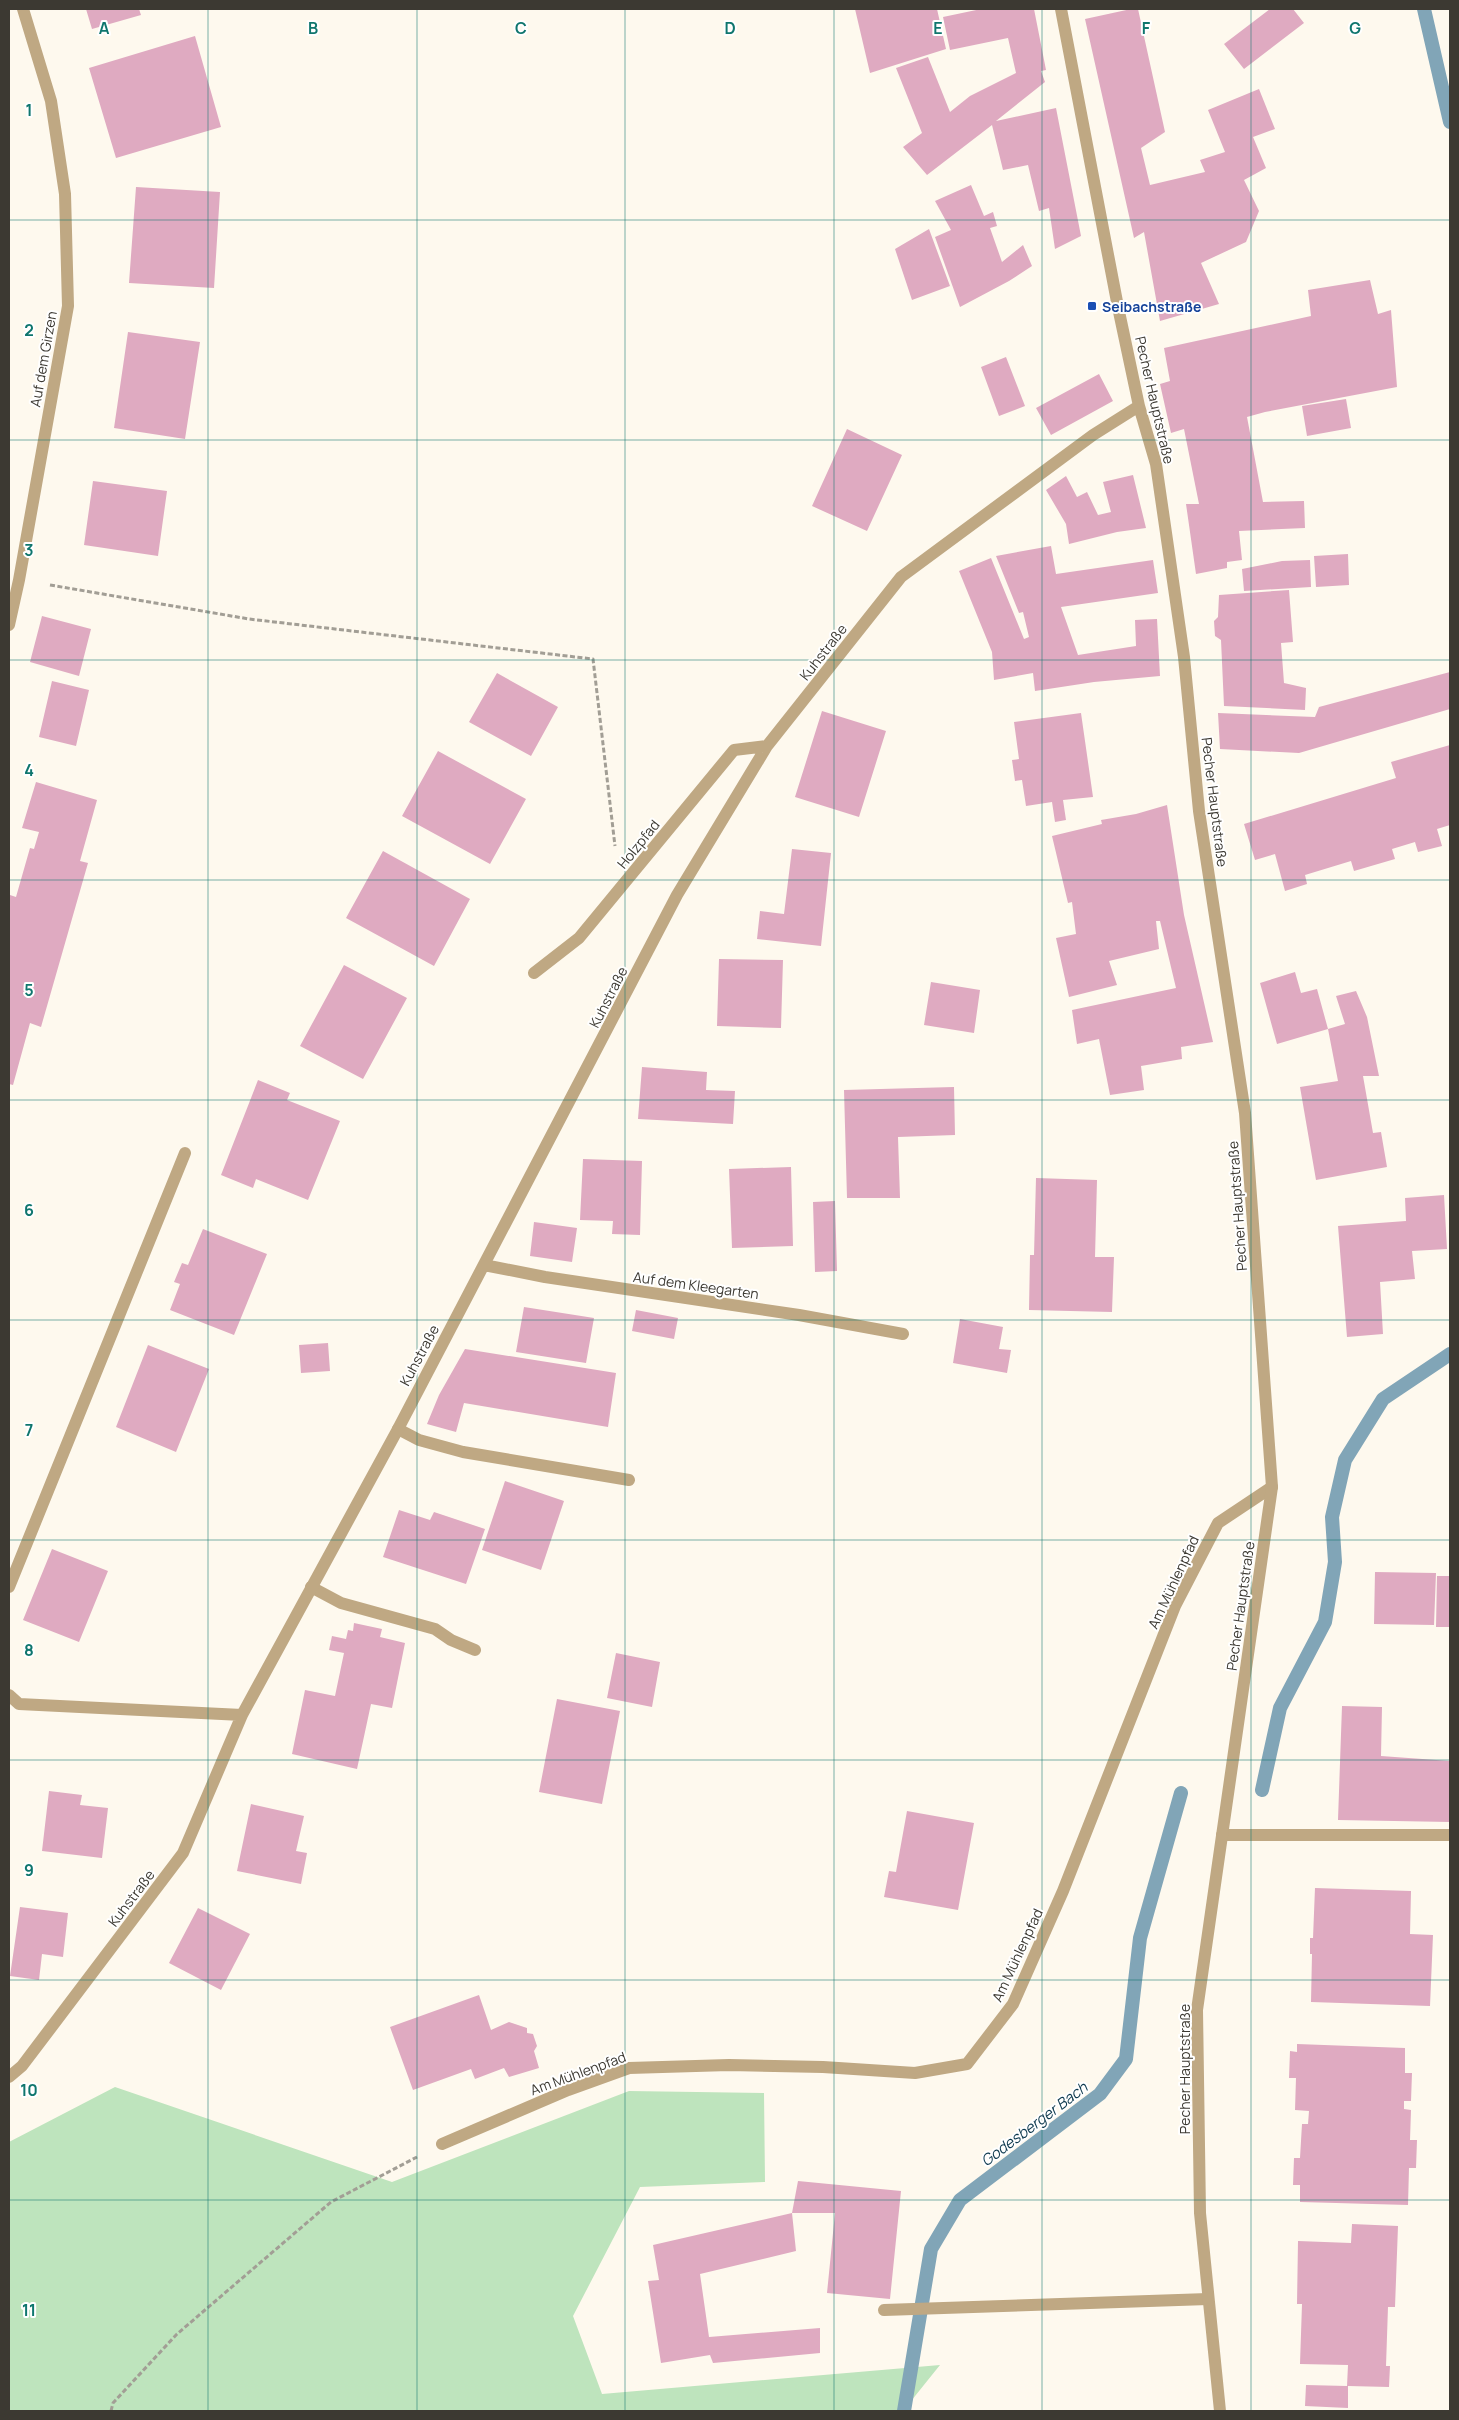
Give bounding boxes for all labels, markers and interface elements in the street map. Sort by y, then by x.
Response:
text: A [99,17,110,39]
text: B [308,17,318,39]
text: C [515,17,527,39]
text: D [724,17,736,39]
text: E [933,17,943,39]
text: F [1142,17,1151,39]
text: G [1349,17,1361,39]
text: 1 [25,99,33,121]
place label: Seibachstraße [1102,297,1201,316]
marker: Seibachstraße [1086,300,1098,312]
street label: Auf dem Girzen [25,309,61,409]
text: 2 [24,319,34,341]
street label: Pecher Hauptstraße [1131,334,1179,466]
text: 3 [24,539,34,561]
street label: Kuhstraße [795,620,851,684]
street label: Pecher Hauptstraße [1198,736,1232,868]
text: 4 [24,759,34,781]
street label: Holzpfad [612,816,664,872]
street label: Kuhstraße [584,963,632,1031]
text: 5 [24,979,34,1001]
street label: Pecher Hauptstraße [1223,1140,1251,1272]
text: 6 [24,1199,34,1221]
street label: Auf dem Kleegarten [632,1267,760,1303]
street label: Kuhstraße [395,1321,443,1389]
text: 7 [25,1419,33,1441]
street label: Am Mühlenpfad [1143,1532,1203,1632]
street label: Pecher Hauptstraße [1222,1540,1258,1672]
text: 8 [24,1639,34,1661]
text: 9 [24,1859,34,1881]
street label: Kuhstraße [103,1866,159,1930]
street label: Am Mühlenpfad [987,1905,1047,2005]
street label: Pecher Hauptstraße [1175,2004,1194,2134]
street label: Am Mühlenpfad [527,2047,629,2099]
water label: Godesberger Bach [976,2076,1093,2171]
text: 10 [20,2079,38,2101]
text: 11 [22,2299,36,2321]

